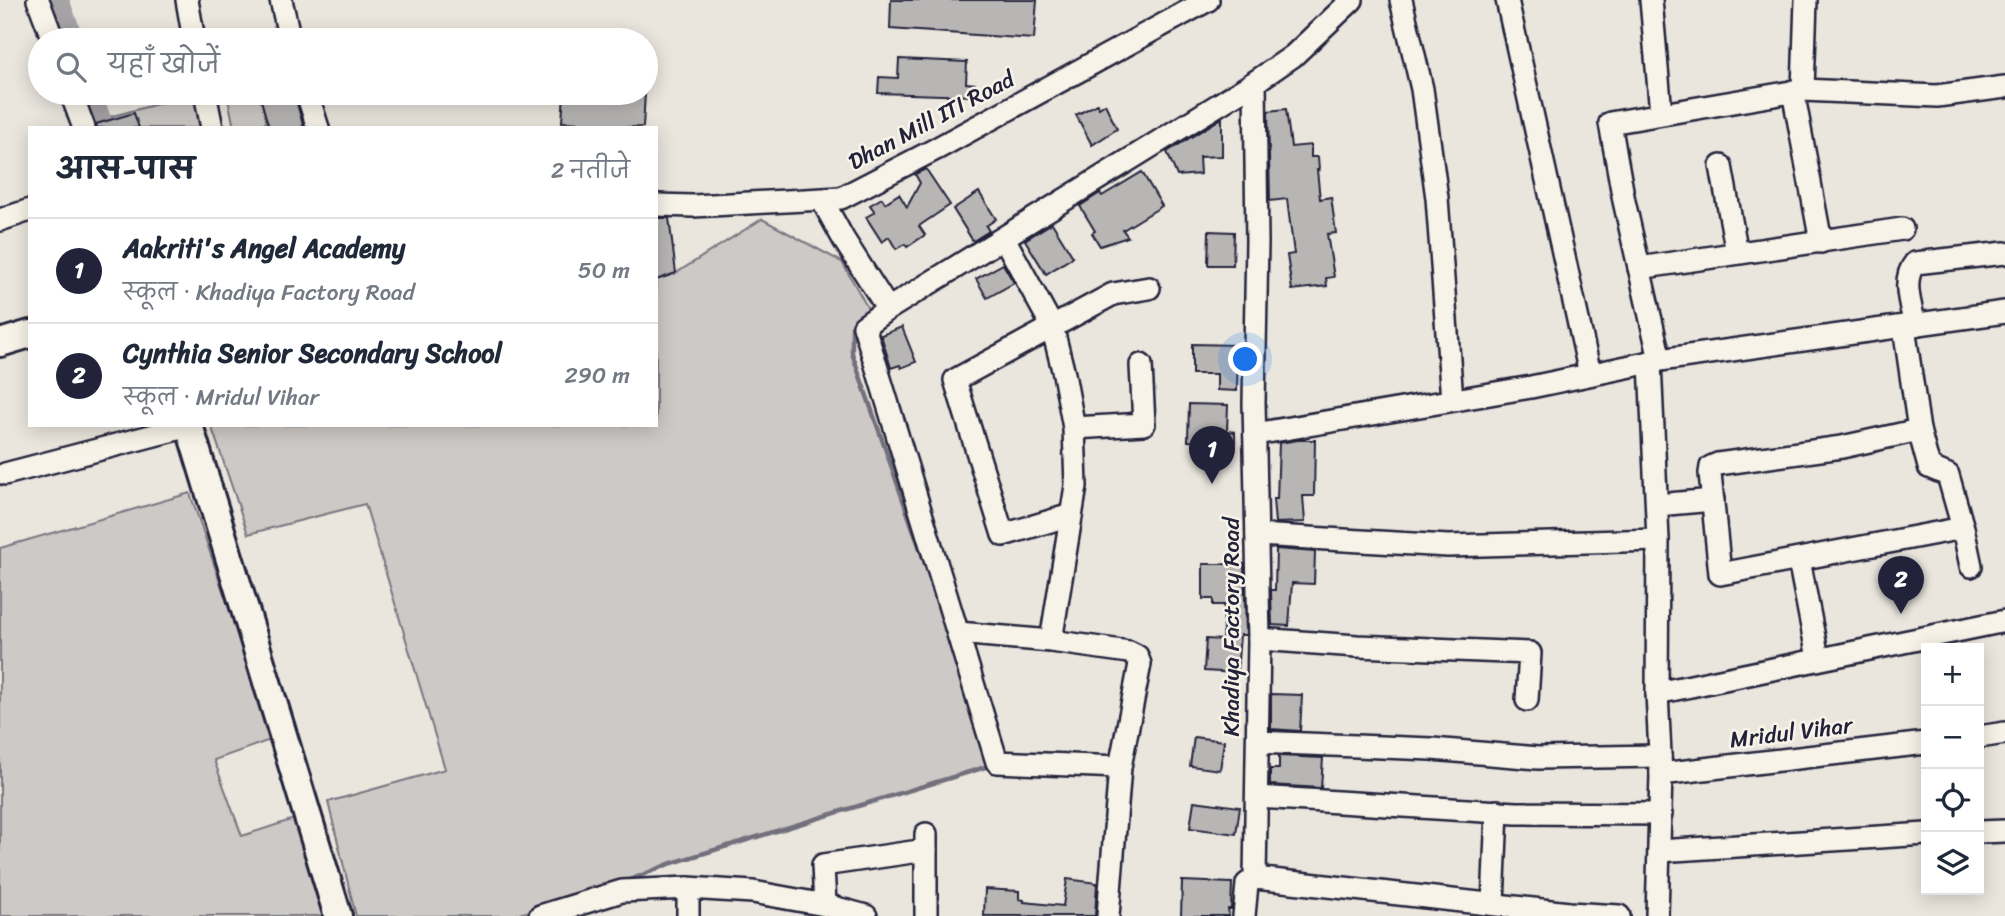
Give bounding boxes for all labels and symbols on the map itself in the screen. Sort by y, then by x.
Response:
street label: Dhan Mill ITI Road [840,58,1024,182]
your location [1228,342,1262,376]
pin: 1 [1189,426,1235,484]
street label: Khadiya Factory Road [1211,516,1252,737]
pin: 2 [1878,556,1924,614]
street label: Mridul Vihar [1727,704,1856,760]

